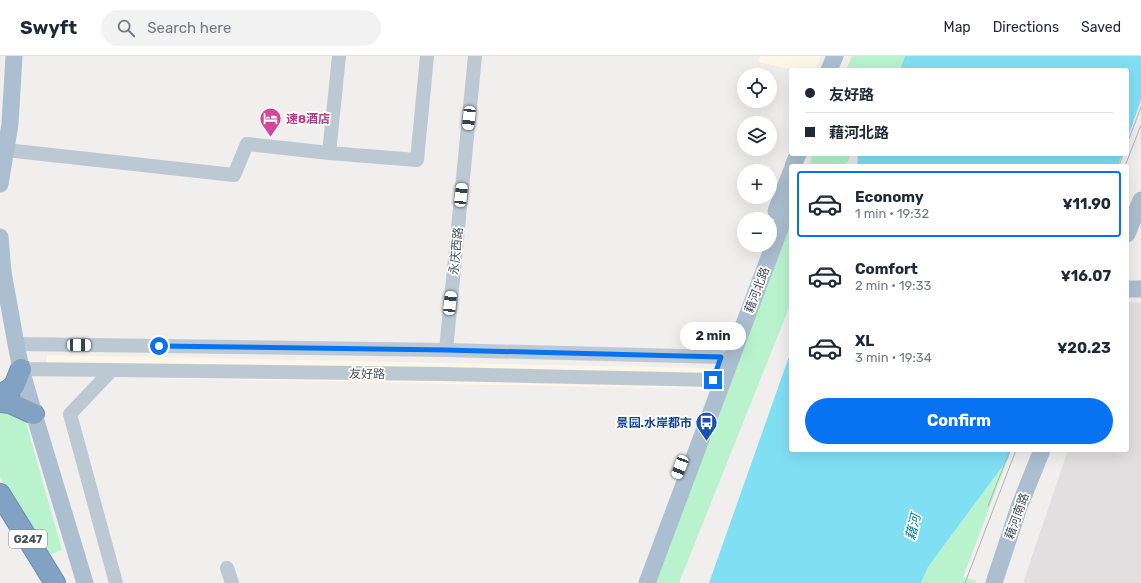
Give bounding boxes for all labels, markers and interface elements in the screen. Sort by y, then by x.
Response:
search box [101,10,381,46]
text: Swyft [20,16,77,39]
icon: search [115,17,137,39]
text: Search here [147,19,231,37]
text: Map [944,19,971,36]
text: Directions [993,19,1059,36]
text: Saved [1081,19,1121,36]
map controls [737,68,777,252]
button: locate [737,68,777,108]
text: 友好路 [829,86,874,104]
car [462,105,476,131]
hotel icon: 速8酒店 [258,106,284,139]
place label: 速8酒店 [286,112,330,126]
button: layers [737,116,777,156]
text: 藉河北路 [829,124,889,142]
button: + [737,164,777,204]
car [454,182,468,208]
icon: car [807,186,843,222]
text: Economy [855,188,924,206]
text: ¥11.90 [1062,195,1111,213]
text: 1 min · 19:32 [855,206,929,221]
button: − [737,212,777,252]
street label: 永庆西路 [447,226,465,276]
icon: car [807,258,843,294]
text: Comfort [855,260,918,278]
street label: 藉河北路 [742,265,772,315]
text: ¥16.07 [1060,267,1111,285]
text: 2 min · 19:33 [855,278,931,293]
car [443,290,457,316]
callout: 2 min [680,322,746,350]
text: 2 min [695,328,731,343]
icon: car [807,330,843,366]
text: XL [855,332,874,350]
route start [150,337,168,355]
car [67,339,91,351]
text: ¥20.23 [1057,339,1111,357]
text: 3 min · 19:34 [855,350,932,365]
street label: 友好路 [349,367,385,381]
route end [704,371,722,389]
button: Confirm [805,398,1113,444]
bus stop icon: 景园.水岸都市 [694,410,720,443]
place label: 景园.水岸都市 [617,416,692,430]
car [670,454,690,480]
street label: 藉河南路 [1002,491,1032,541]
water label: 藉河 [903,510,924,541]
road number: G247 [9,530,47,548]

